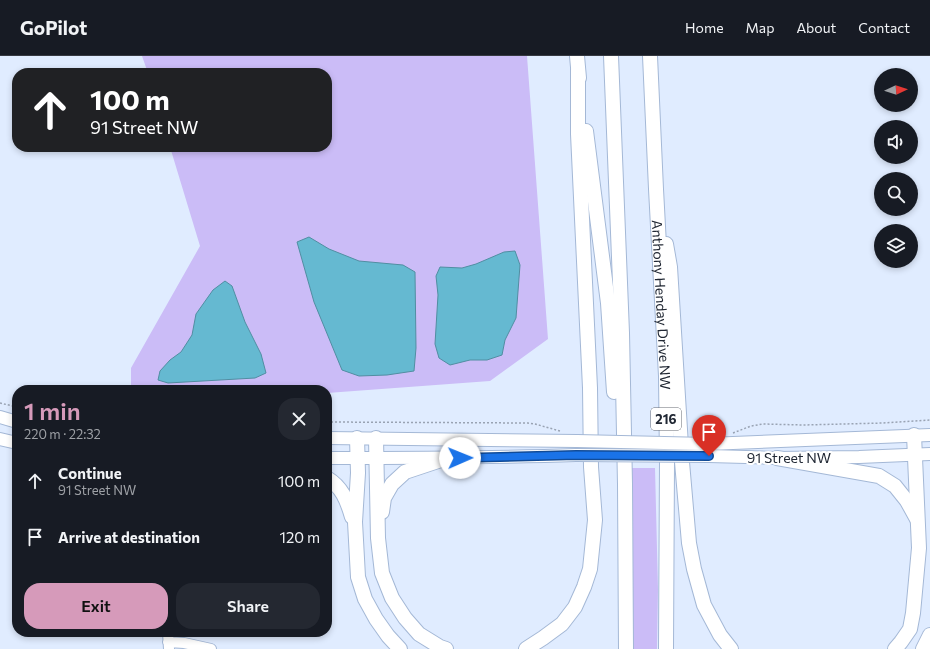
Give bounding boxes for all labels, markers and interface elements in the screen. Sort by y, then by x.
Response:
text: GoPilot [20,16,87,39]
text: Home [685,19,724,36]
text: Map [746,19,774,36]
text: About [796,19,836,36]
text: Contact [858,19,910,36]
north arrow [874,68,918,112]
map controls [874,68,918,268]
text: 100 m [90,82,170,116]
icon: ahead [24,84,76,136]
text: 91 Street NW [90,116,198,138]
button: sound [874,120,918,164]
button: search [874,172,918,216]
street label: Anthony Henday Drive NW [649,219,675,390]
button: layers [874,224,918,268]
text: 1 min [24,396,81,425]
button: close [278,398,320,440]
road number: 216 [651,408,681,430]
pin [692,415,726,456]
icon: arrive [698,421,720,443]
text: 220 m · 22:32 [24,426,101,442]
position arrow [439,437,481,479]
street label: 91 Street NW [747,449,831,466]
text: Continue [58,464,122,482]
icon: ahead [24,470,46,492]
text: 100 m [278,472,320,490]
text: 91 Street NW [58,482,136,498]
icon: arrive [24,526,46,548]
text: Arrive at destination [58,528,200,546]
text: 120 m [280,528,320,546]
button: Exit [24,583,168,629]
button: Share [176,583,320,629]

